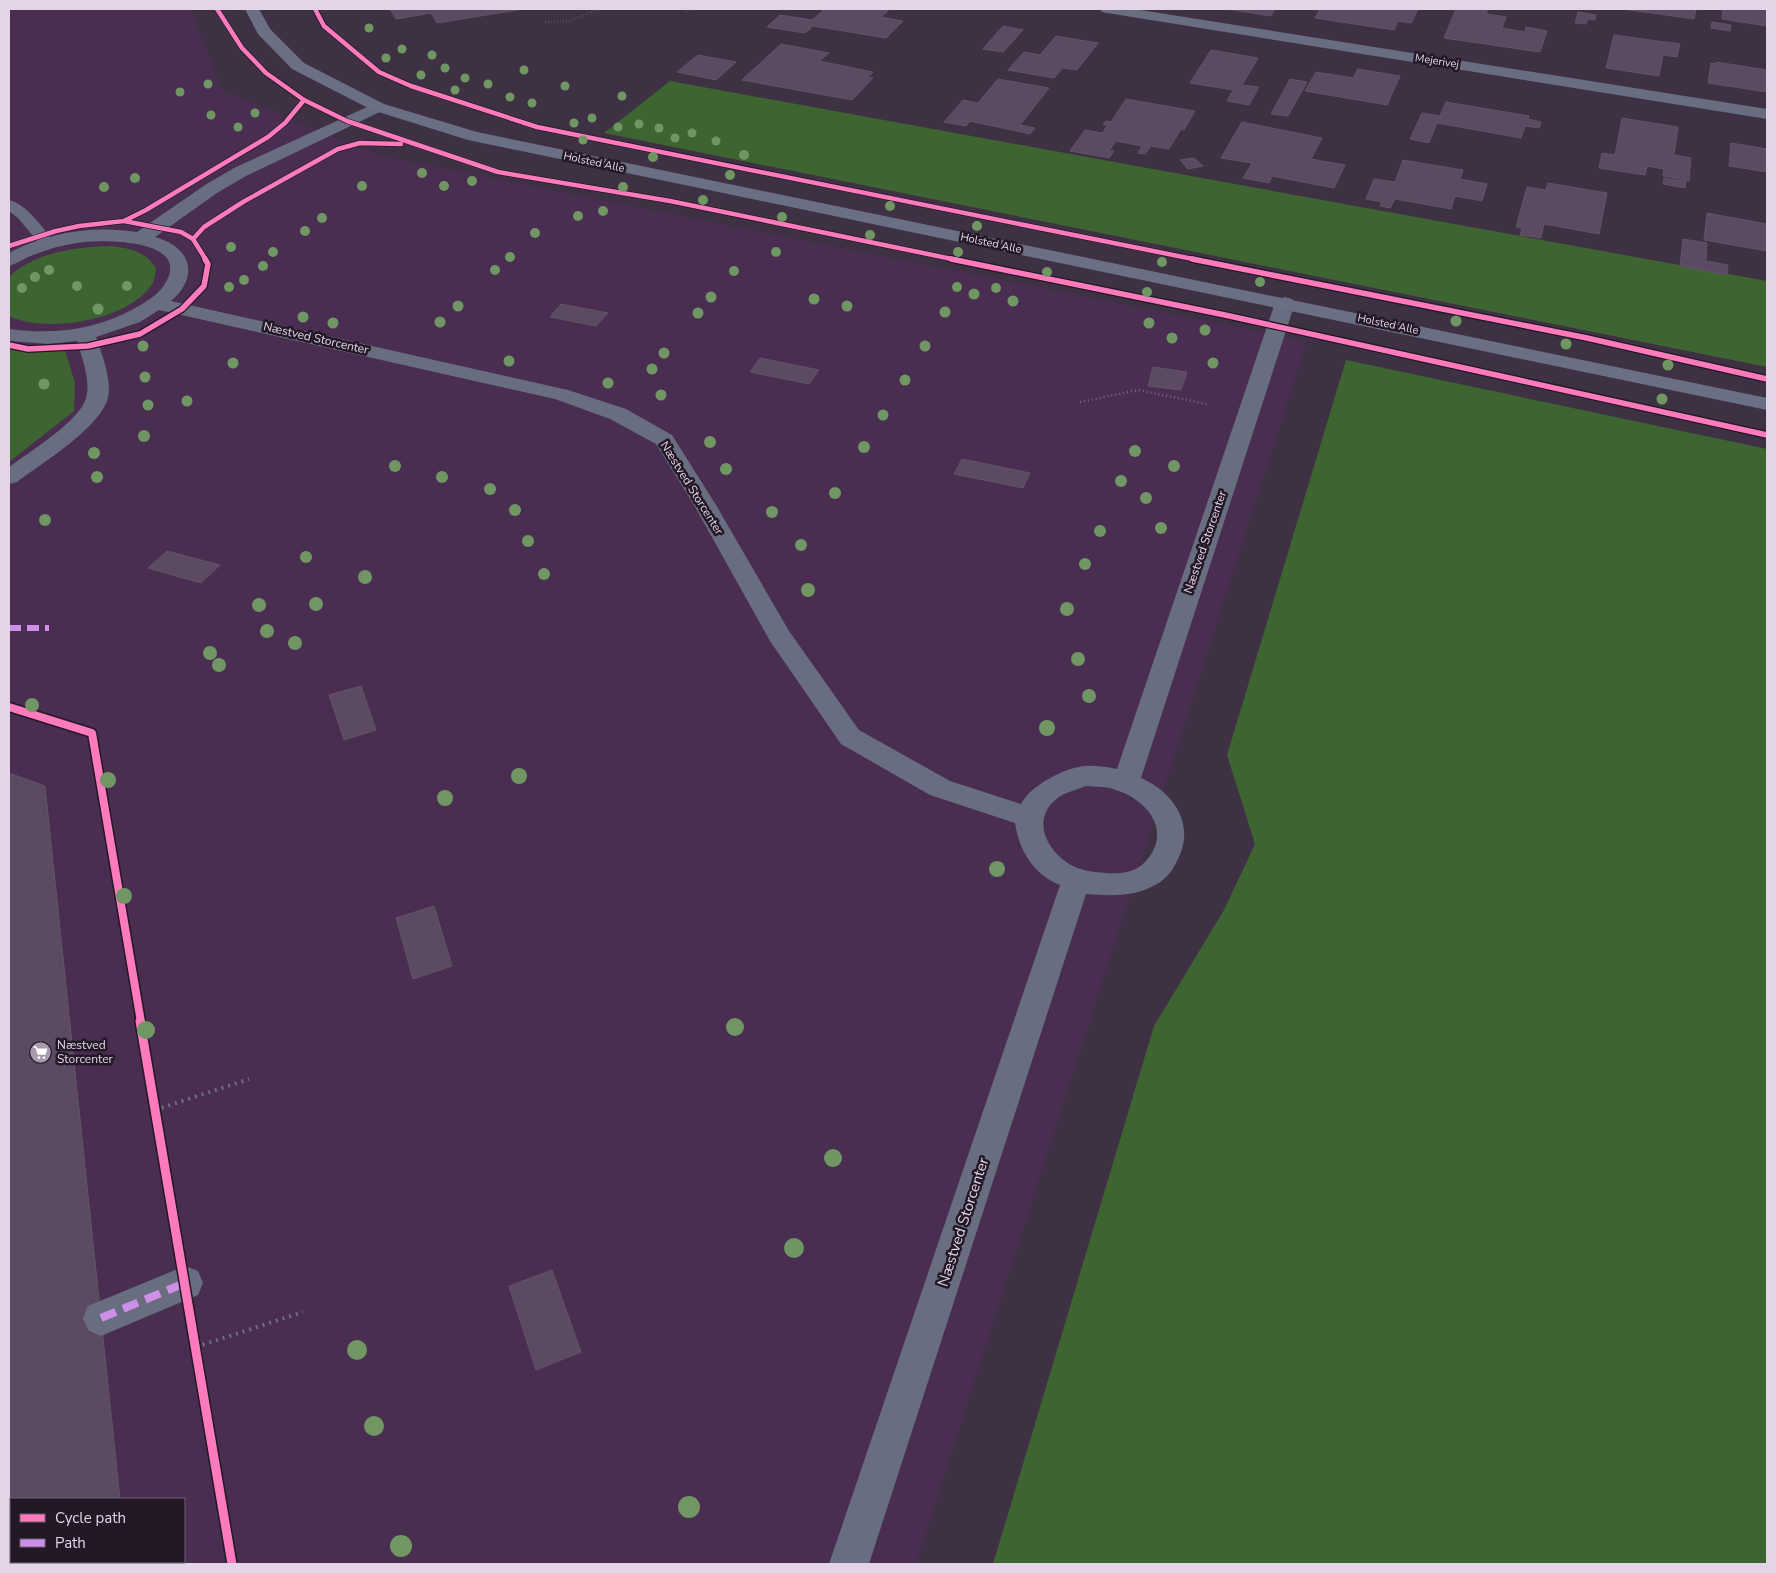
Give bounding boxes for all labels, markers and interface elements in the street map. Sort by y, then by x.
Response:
street label: Mejerivej [1414,50,1460,72]
street label: Holsted Alle [562,148,626,176]
street label: Holsted Alle [959,229,1023,257]
street label: Holsted Alle [1356,310,1420,338]
street label: Næstved Storcenter [262,318,371,358]
street label: Næstved Storcenter [657,438,728,538]
street label: Næstved Storcenter [1180,488,1230,595]
place label: Næstved Storcenter [57,1037,114,1067]
supermarket icon: Næstved Storcenter [29,1040,53,1064]
street label: Næstved Storcenter [933,1154,993,1289]
legend [10,1498,185,1563]
text: Cycle path [55,1508,126,1528]
text: Path [55,1533,86,1553]

